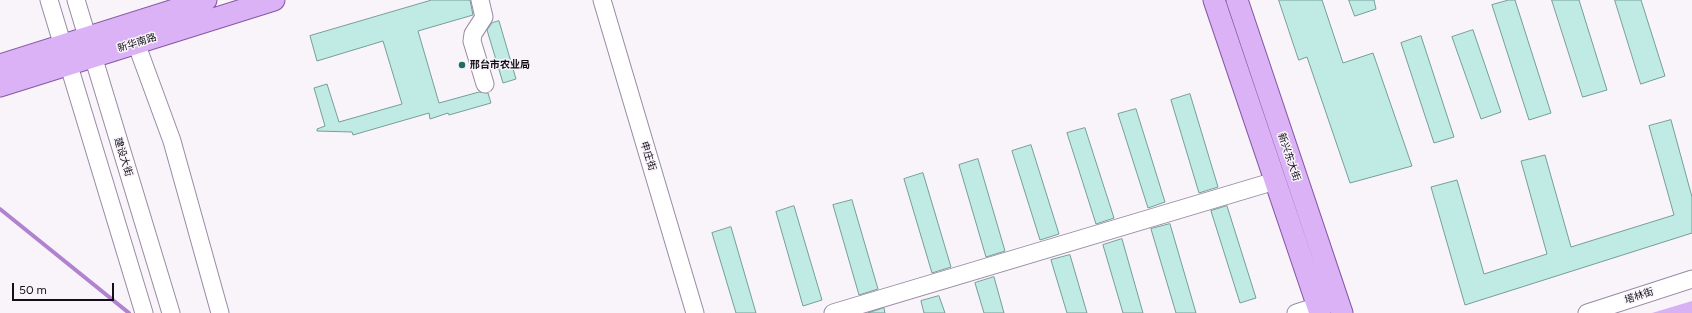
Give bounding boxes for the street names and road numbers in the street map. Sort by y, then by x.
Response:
street label: 新华南路 [116,31,158,55]
street label: 新兴东大街 [1275,131,1303,183]
street label: 建设大街 [111,136,135,178]
street label: 申庄街 [638,140,658,172]
street label: 塔林街 [1623,286,1655,306]

